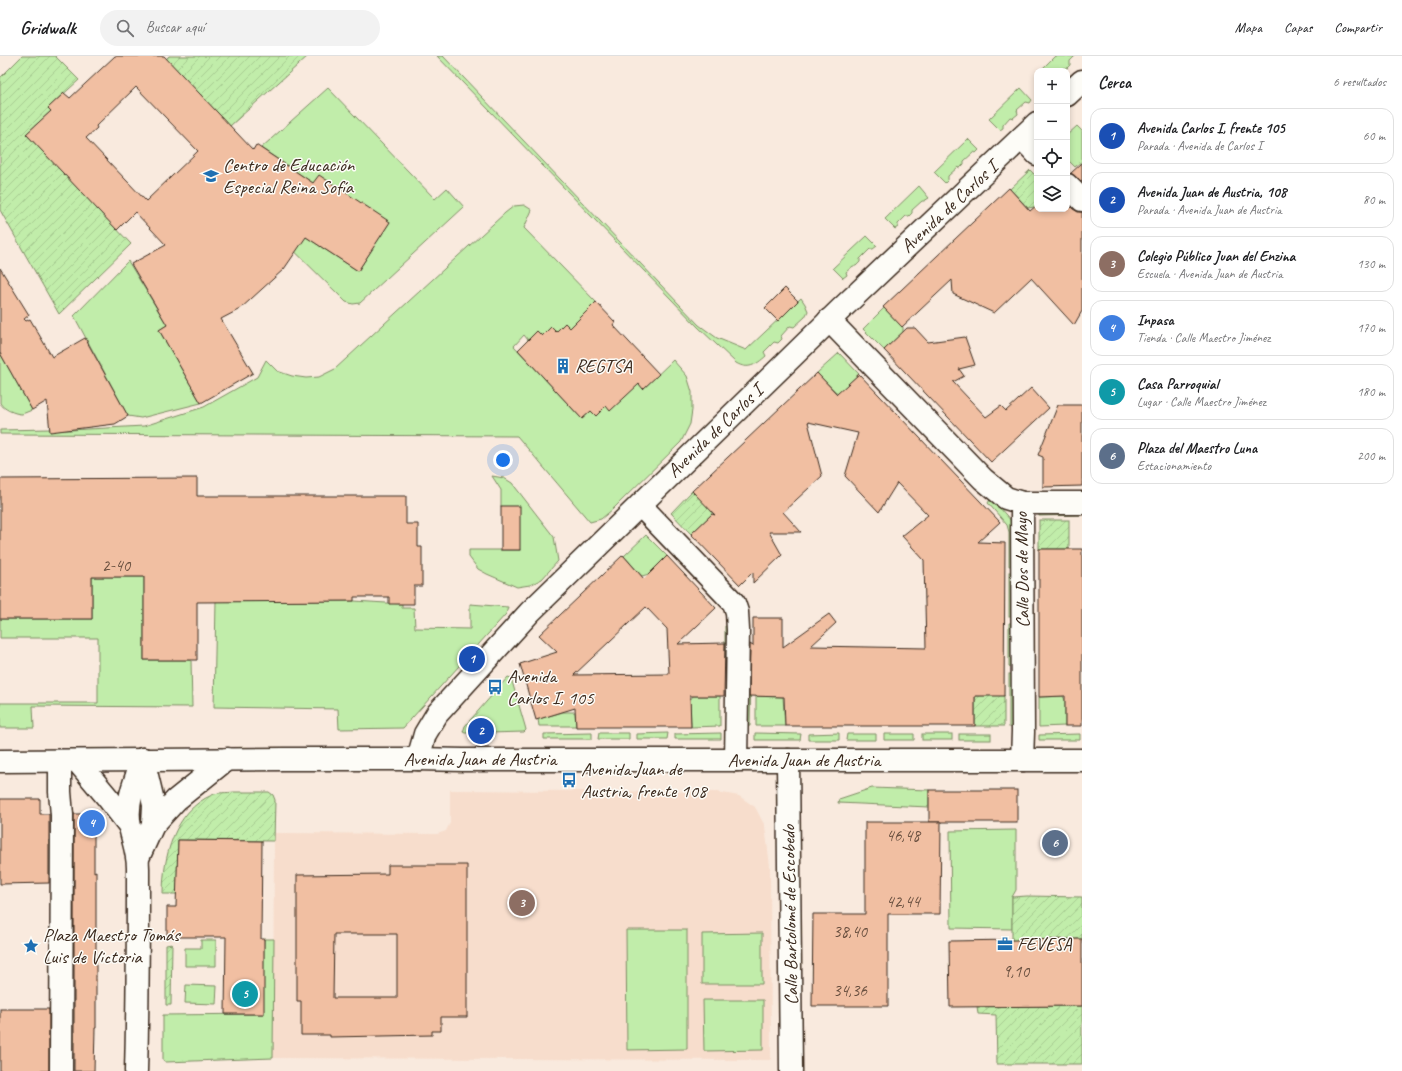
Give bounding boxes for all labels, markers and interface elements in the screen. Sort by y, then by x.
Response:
search box [100,10,380,46]
text: Gridwalk [20,16,76,40]
icon: search [114,17,136,39]
text: Buscar aquí [146,18,205,37]
text: Mapa [1235,19,1262,36]
text: Capas [1284,19,1312,36]
text: Compartir [1334,19,1382,36]
map controls [1034,68,1070,212]
button: + [1034,68,1070,104]
text: Cerca [1098,72,1131,93]
text: 6 resultados [1333,74,1386,90]
button: − [1034,104,1070,140]
text: Avenida Carlos I, frente 105 [1137,119,1285,138]
text: 1 [1109,128,1115,144]
text: 60 m [1363,128,1385,144]
text: Parada · Avenida de Carlos I [1137,138,1262,154]
button: locate [1034,140,1070,176]
place label: Centro de Educación Especial Reina Sofía [223,153,355,199]
street label: Avenida de Carlos I [895,153,1006,258]
school or university icon: Centro de Educación Especial Reina Sofía [202,167,220,185]
button: layers [1034,176,1070,212]
text: Avenida Juan de Austria, 108 [1137,183,1286,202]
text: 2 [1109,192,1115,208]
text: 80 m [1363,192,1385,208]
text: Parada · Avenida Juan de Austria [1137,202,1282,218]
text: Colegio Público Juan del Enzina [1137,247,1295,266]
text: 3 [1109,256,1115,272]
text: 130 m [1357,256,1385,272]
text: Escuela · Avenida Juan de Austria [1137,266,1283,282]
text: Inpasa [1137,311,1174,330]
text: 4 [1109,320,1115,336]
text: 170 m [1357,320,1385,336]
text: Tienda · Calle Maestro Jiménez [1137,330,1270,346]
place label: REGTSA [575,354,632,378]
building icon: REGTSA [554,357,572,375]
text: Casa Parroquial [1137,375,1218,394]
street label: Avenida de Carlos I [662,376,771,483]
text: 5 [1109,384,1115,400]
text: 180 m [1357,384,1385,400]
text: Lugar · Calle Maestro Jiménez [1137,394,1266,410]
text: Plaza del Maestro Luna [1137,439,1257,458]
text: 6 [1109,448,1115,464]
text: 200 m [1357,448,1385,464]
your location [493,450,513,470]
text: Estacionamiento [1137,458,1211,474]
street label: Calle Dos de Mayo [1009,511,1035,628]
house number: 2-40 [102,555,132,576]
pin: 1 [459,644,485,674]
place label: Avenida Carlos I, 105 [507,664,595,710]
bus stop icon: Avenida Carlos I, 105 [486,678,504,696]
pin: 2 [468,716,494,746]
street label: Avenida Juan de Austria [404,747,559,771]
street label: Avenida Juan de Austria [728,748,883,772]
place label: Avenida Juan de Austria, frente 108 [581,757,709,803]
bus stop icon: Avenida Juan de Austria, frente 108 [560,771,578,789]
pin: 4 [79,808,105,838]
street label: Calle Bartolomé de Escobedo [776,823,804,1005]
house number: 46,48 [886,825,922,846]
pin: 6 [1042,828,1068,858]
pin: 3 [509,888,535,918]
house number: 42,44 [886,891,922,912]
house number: 38,40 [833,921,868,942]
place label: Plaza Maestro Tomás Luis de Victoria [43,923,182,969]
place label: FEVESA [1017,932,1072,956]
office icon: FEVESA [996,935,1014,953]
place icon: Plaza Maestro Tomás Luis de Victoria [22,937,40,955]
house number: 9,10 [1003,961,1031,982]
pin: 5 [232,979,258,1009]
house number: 34,36 [833,980,868,1001]

